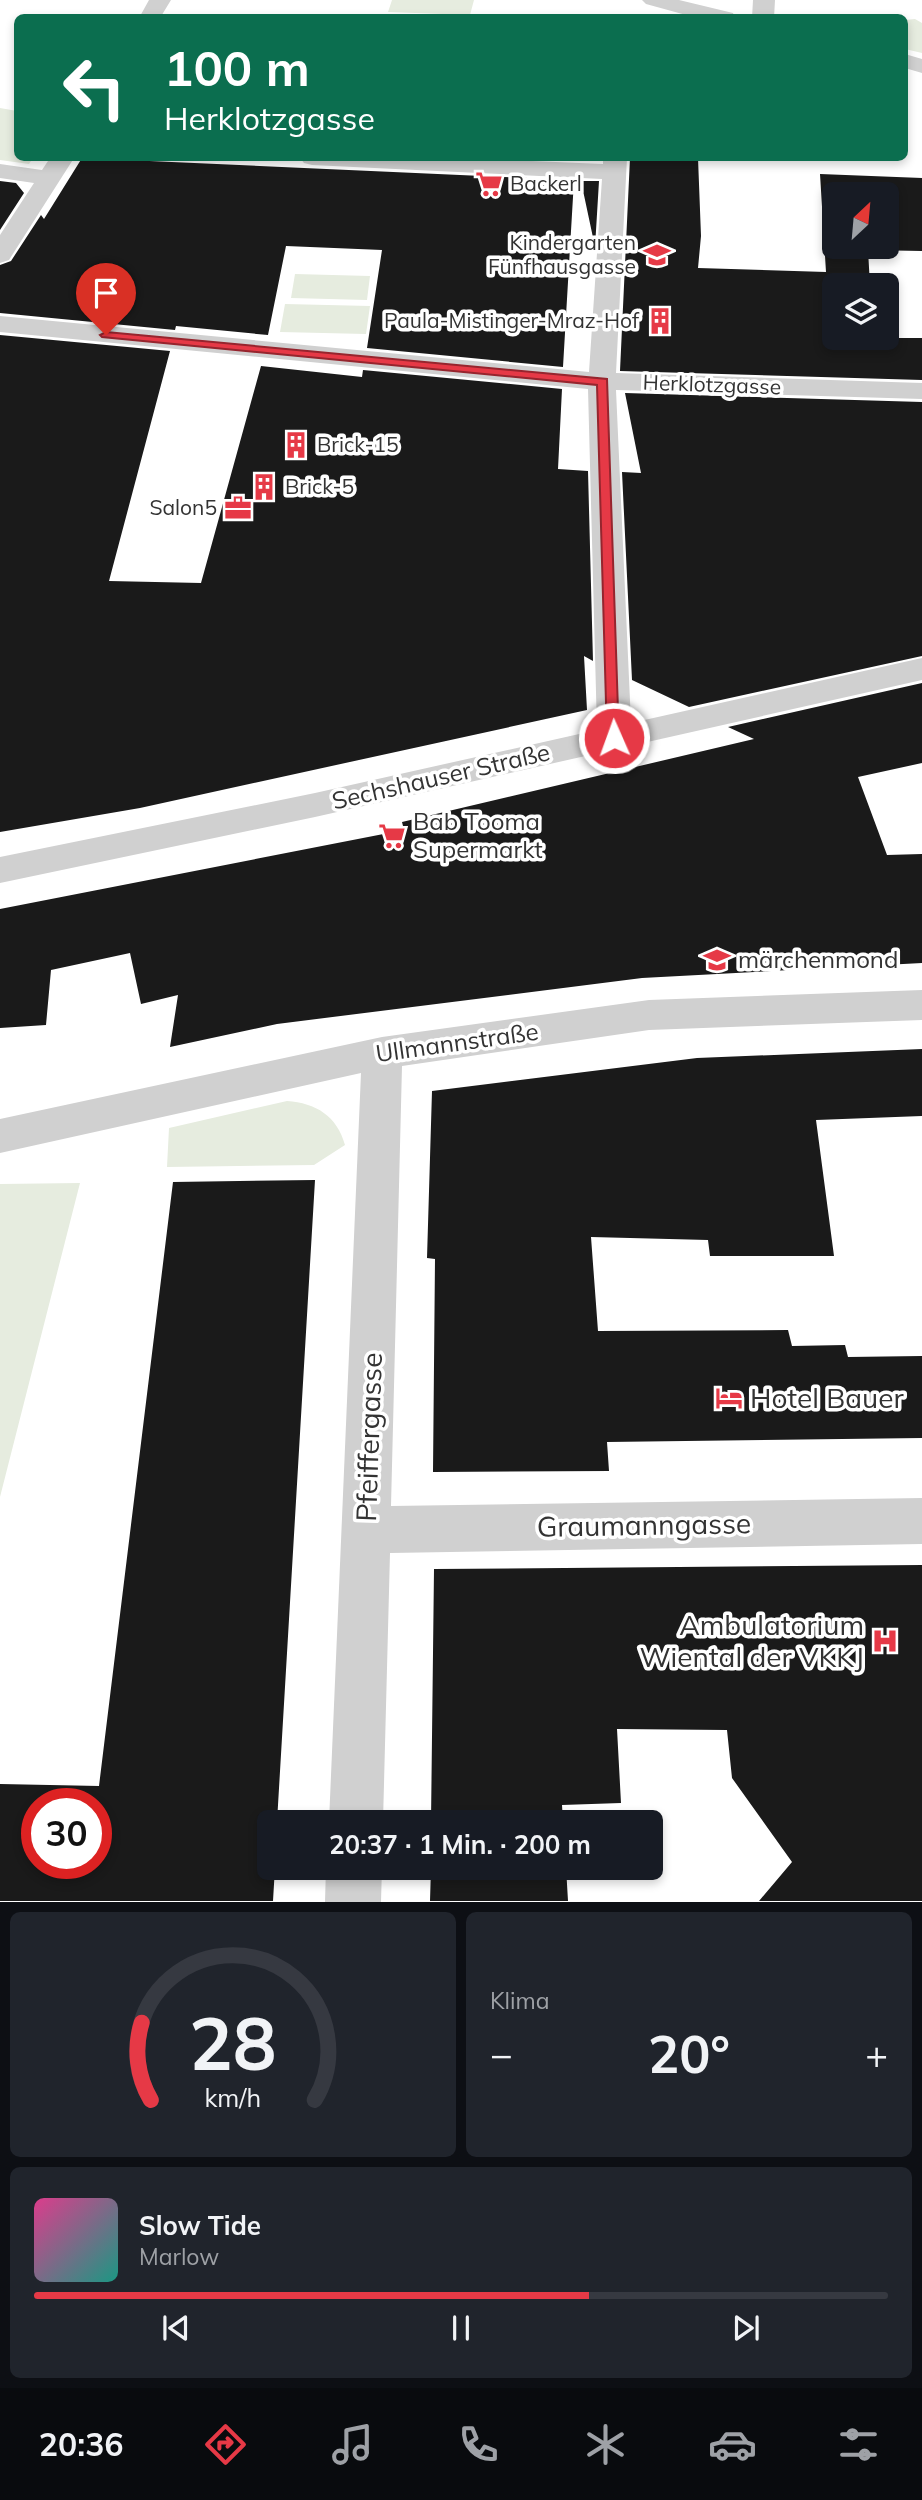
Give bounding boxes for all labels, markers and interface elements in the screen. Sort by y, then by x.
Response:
text: 100 m [164,37,310,98]
icon: left [49,42,140,133]
text: Herklotzgasse [164,98,375,138]
supermarket icon: Backerl [474,169,504,199]
place label: Backerl [510,170,582,196]
north arrow [822,182,900,259]
map controls [822,182,899,350]
place label: Kindergarten Fünfhausgasse [488,229,636,279]
school or university icon: Kindergarten Fünfhausgasse [642,240,672,270]
pin [76,263,136,335]
button: layers [822,273,899,350]
icon: arrive [87,274,125,312]
building icon: Paula-Mistinger-Mraz-Hof [645,306,675,336]
place label: Paula-Mistinger-Mraz-Hof [384,307,640,333]
street label: Herklotzgasse [642,369,782,399]
building icon: Brick-15 [281,430,311,460]
place label: Brick-15 [317,431,399,457]
building icon: Brick-5 [249,472,279,502]
place label: Brick-5 [285,473,354,499]
office icon: Salon5 [223,493,253,523]
place label: Salon5 [149,494,217,520]
position arrow [577,701,651,775]
street label: Sechshauser Straße [329,736,553,816]
place label: Bab Tooma Supermarkt [413,806,543,864]
supermarket icon: Bab Tooma Supermarkt [377,821,407,851]
place label: märchenmond [738,944,898,974]
school or university icon: märchenmond [702,945,732,975]
street label: Ullmannstraße [374,1016,540,1068]
street label: Pfeiffergasse [348,1352,389,1522]
place label: Hotel Bauer [750,1380,904,1415]
hotel icon: Hotel Bauer [714,1383,744,1413]
street label: Graumanngasse [537,1505,751,1544]
place label: Ambulatorium Wiental der VKKJ [639,1607,864,1674]
hospital icon: Ambulatorium Wiental der VKKJ [870,1626,900,1656]
speed limit sign: 30 [21,1788,112,1879]
text: 20:37 · 1 Min. · 200 m [329,1828,591,1861]
text: Klima [490,1986,550,2015]
text: 28 [189,1998,277,2089]
text: 20° [648,2021,730,2086]
text: − [490,2030,513,2078]
text: + [865,2030,888,2078]
text: km/h [205,2082,261,2113]
text: Slow Tide [139,2209,261,2242]
text: Marlow [139,2242,219,2271]
icon: previous [157,2309,195,2347]
icon: pause [442,2309,480,2347]
icon: next [727,2309,765,2347]
icon: directions [201,2420,250,2469]
icon: music [328,2420,377,2469]
icon: phone [454,2420,503,2469]
icon: climate [581,2420,630,2469]
icon: car [708,2420,757,2469]
icon: filters [834,2420,883,2469]
text: 20:36 [39,2424,124,2464]

